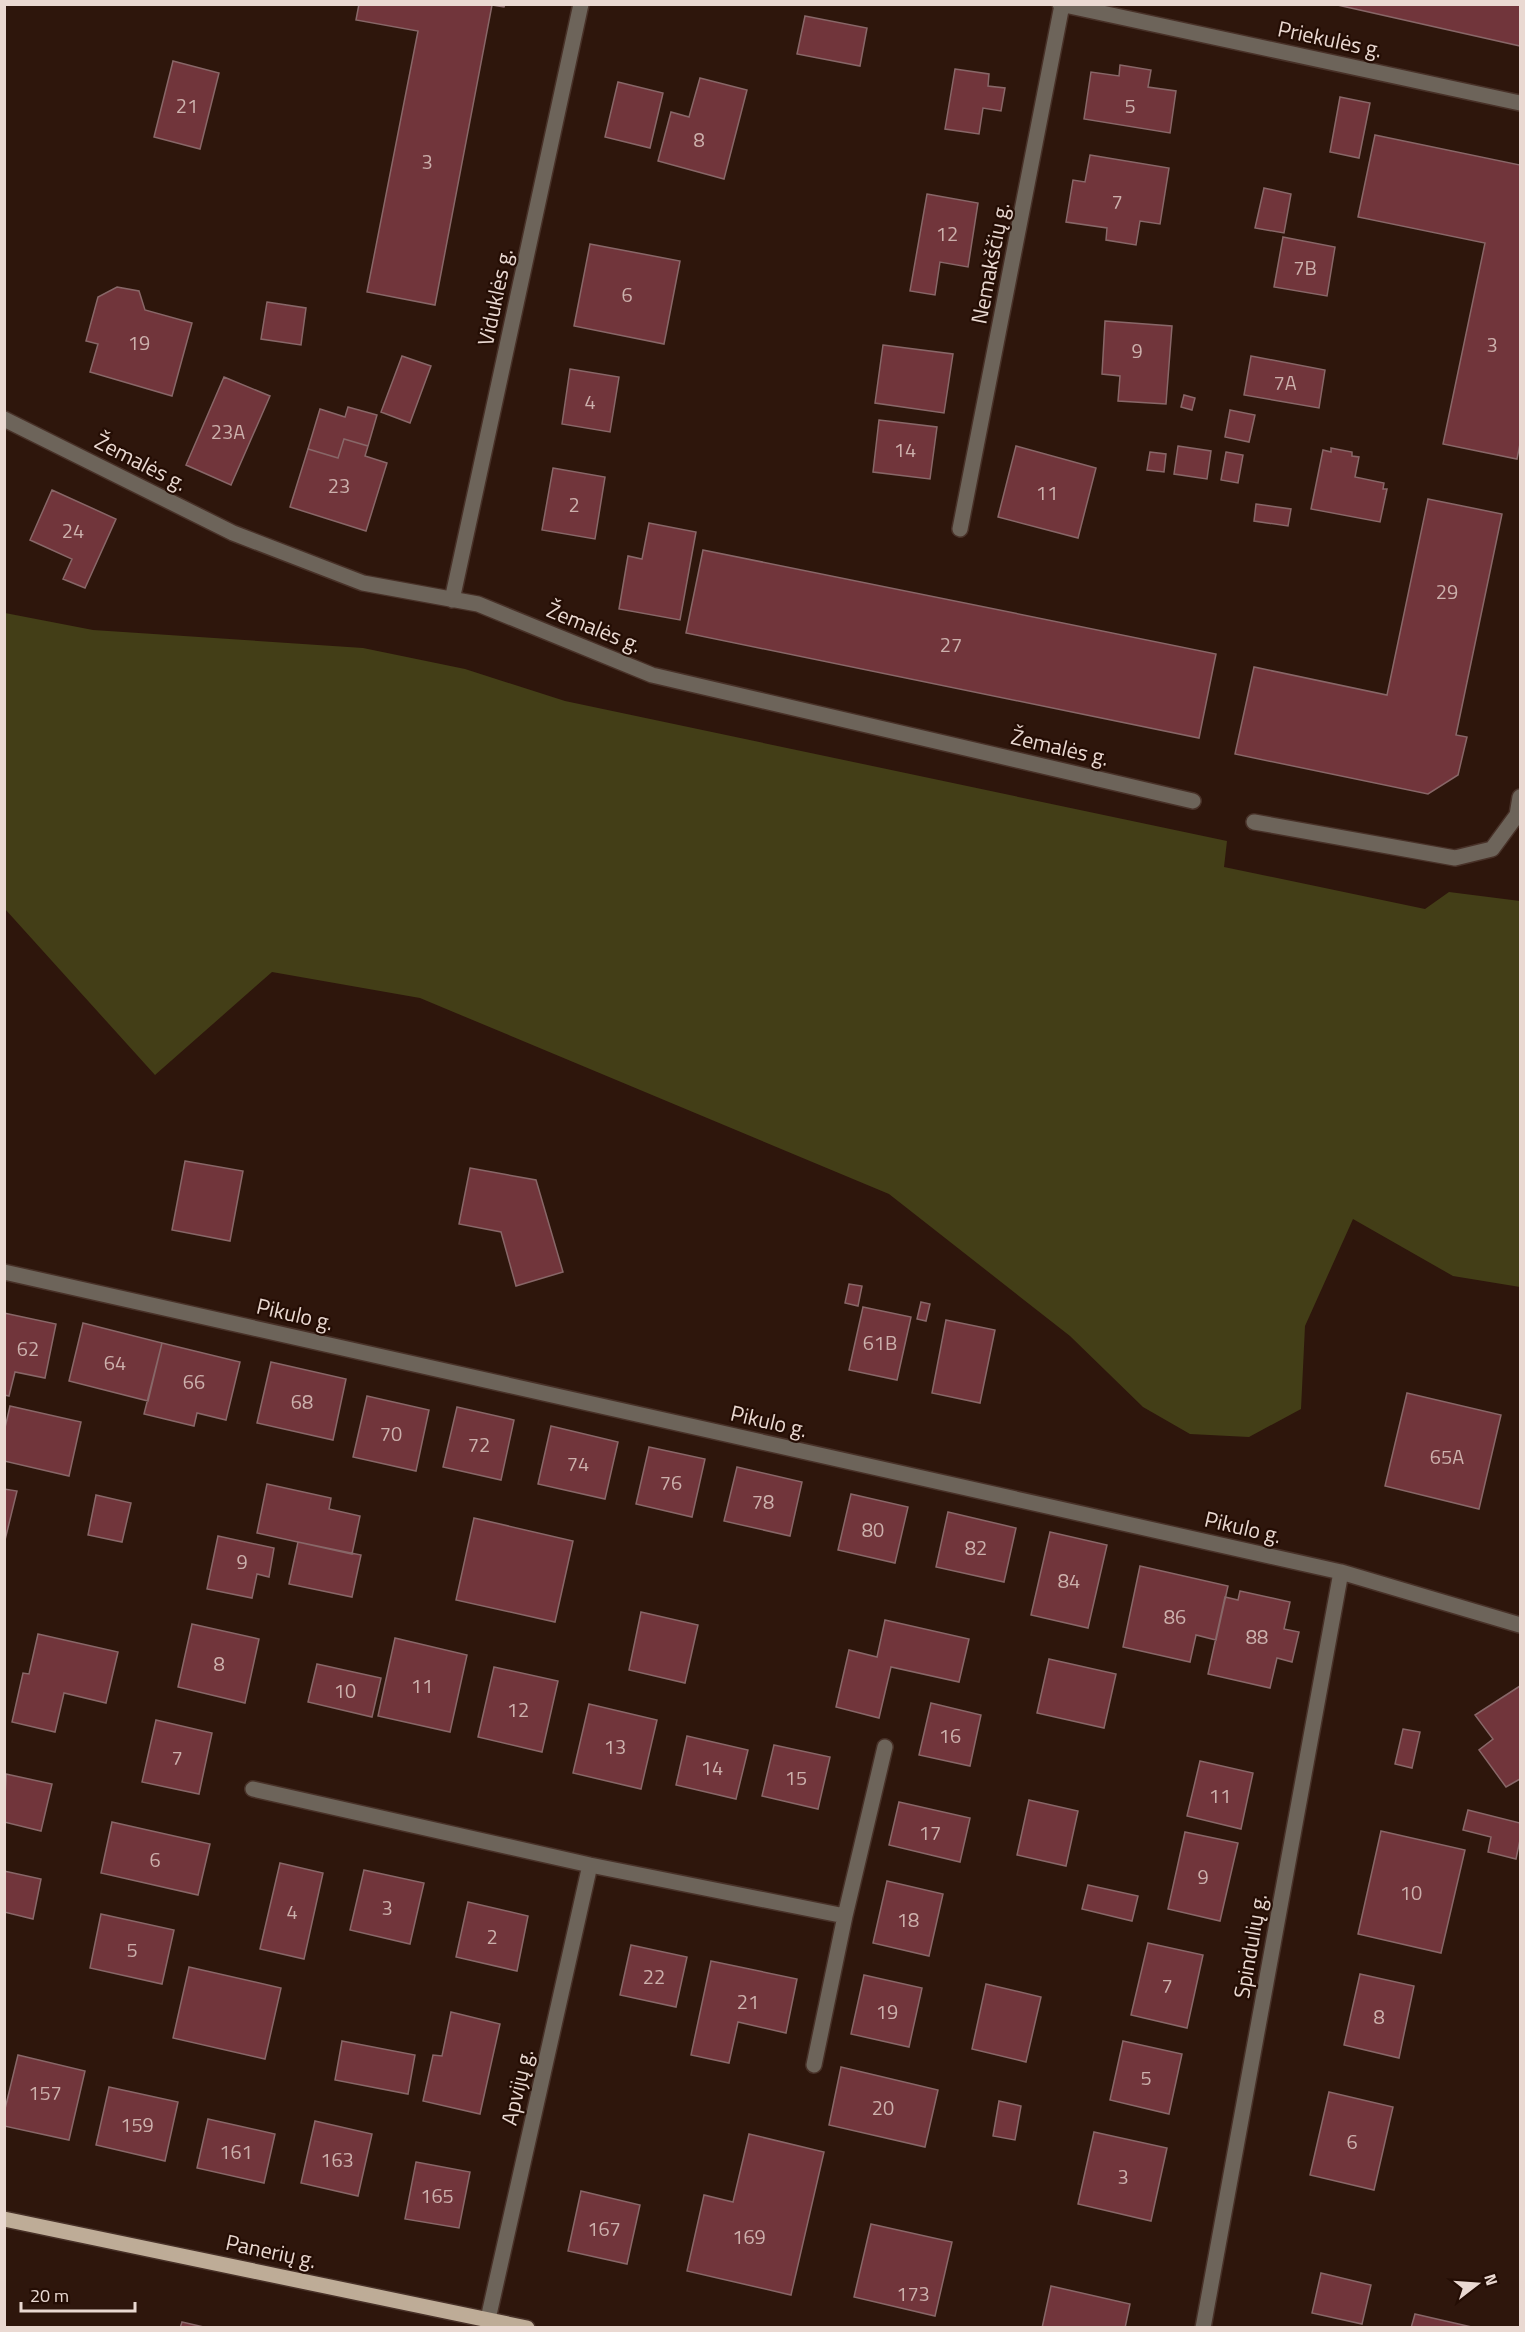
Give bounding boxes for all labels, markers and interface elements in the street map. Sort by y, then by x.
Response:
street label: Priekulės g. [1275,11,1385,67]
house number: 21 [176,90,198,121]
house number: 5 [1124,90,1136,121]
house number: 8 [693,124,705,155]
house number: 3 [421,146,433,177]
house number: 7 [1111,186,1123,217]
street label: Nemakščių g. [962,199,1018,327]
house number: 12 [936,218,958,249]
street label: Viduklės g. [468,245,522,349]
house number: 7B [1293,252,1317,283]
house number: 6 [621,279,633,310]
house number: 19 [128,327,150,358]
house number: 3 [1486,329,1498,360]
house number: 9 [1131,335,1143,366]
house number: 7A [1273,367,1297,398]
house number: 4 [584,386,596,417]
house number: 23A [211,416,245,447]
street label: Žemalės g. [89,424,193,500]
house number: 14 [894,434,916,465]
house number: 23 [328,470,350,501]
house number: 11 [1036,477,1058,508]
house number: 2 [568,489,580,520]
house number: 24 [62,515,84,546]
house number: 29 [1436,576,1458,607]
street label: Žemalės g. [542,593,646,661]
house number: 27 [940,629,962,660]
street label: Žemalės g. [1008,719,1112,775]
street label: Pikulo g. [253,1289,337,1339]
house number: 61B [863,1327,897,1358]
house number: 62 [17,1333,39,1364]
house number: 64 [104,1347,126,1378]
house number: 66 [183,1366,205,1397]
house number: 68 [291,1386,313,1417]
street label: Pikulo g. [727,1396,811,1446]
house number: 70 [380,1418,402,1449]
house number: 72 [468,1429,490,1460]
house number: 65A [1430,1441,1464,1472]
house number: 74 [567,1448,589,1479]
house number: 76 [660,1467,682,1498]
house number: 78 [752,1486,774,1517]
street label: Pikulo g. [1201,1502,1285,1552]
house number: 80 [862,1514,884,1545]
house number: 82 [965,1532,987,1563]
house number: 9 [236,1546,248,1577]
house number: 84 [1058,1565,1080,1596]
house number: 86 [1164,1601,1186,1632]
house number: 88 [1246,1621,1268,1652]
house number: 8 [213,1648,225,1679]
house number: 11 [411,1670,433,1701]
house number: 10 [334,1675,356,1706]
house number: 12 [507,1694,529,1725]
house number: 16 [939,1720,961,1751]
house number: 13 [604,1731,626,1762]
house number: 7 [171,1742,183,1773]
house number: 14 [701,1752,723,1783]
house number: 15 [785,1762,807,1793]
house number: 11 [1209,1780,1231,1811]
house number: 17 [919,1817,941,1848]
house number: 6 [149,1844,161,1875]
house number: 9 [1197,1861,1209,1892]
house number: 10 [1400,1877,1422,1908]
street label: Spindulių g. [1224,1891,1276,2001]
house number: 3 [381,1892,393,1923]
house number: 4 [286,1896,298,1927]
house number: 18 [897,1904,919,1935]
house number: 2 [486,1921,498,1952]
house number: 5 [126,1934,138,1965]
house number: 22 [643,1961,665,1992]
house number: 7 [1161,1970,1173,2001]
house number: 21 [737,1986,759,2017]
house number: 19 [876,1996,898,2027]
house number: 8 [1373,2001,1385,2032]
street label: Apvijų g. [492,2045,542,2129]
house number: 5 [1140,2062,1152,2093]
house number: 157 [28,2077,62,2108]
house number: 20 [872,2092,894,2123]
house number: 159 [120,2109,154,2140]
house number: 6 [1346,2126,1358,2157]
house number: 161 [219,2136,253,2167]
house number: 163 [320,2144,354,2175]
house number: 3 [1117,2161,1129,2192]
house number: 165 [420,2180,454,2211]
house number: 167 [587,2213,621,2244]
house number: 169 [732,2221,766,2252]
street label: Panerių g. [223,2225,319,2277]
north arrow [1447,2254,1507,2314]
text: N [1478,2271,1504,2288]
scale bar [21,2275,135,2313]
house number: 173 [896,2278,930,2309]
text: 20 m [30,2282,69,2309]

